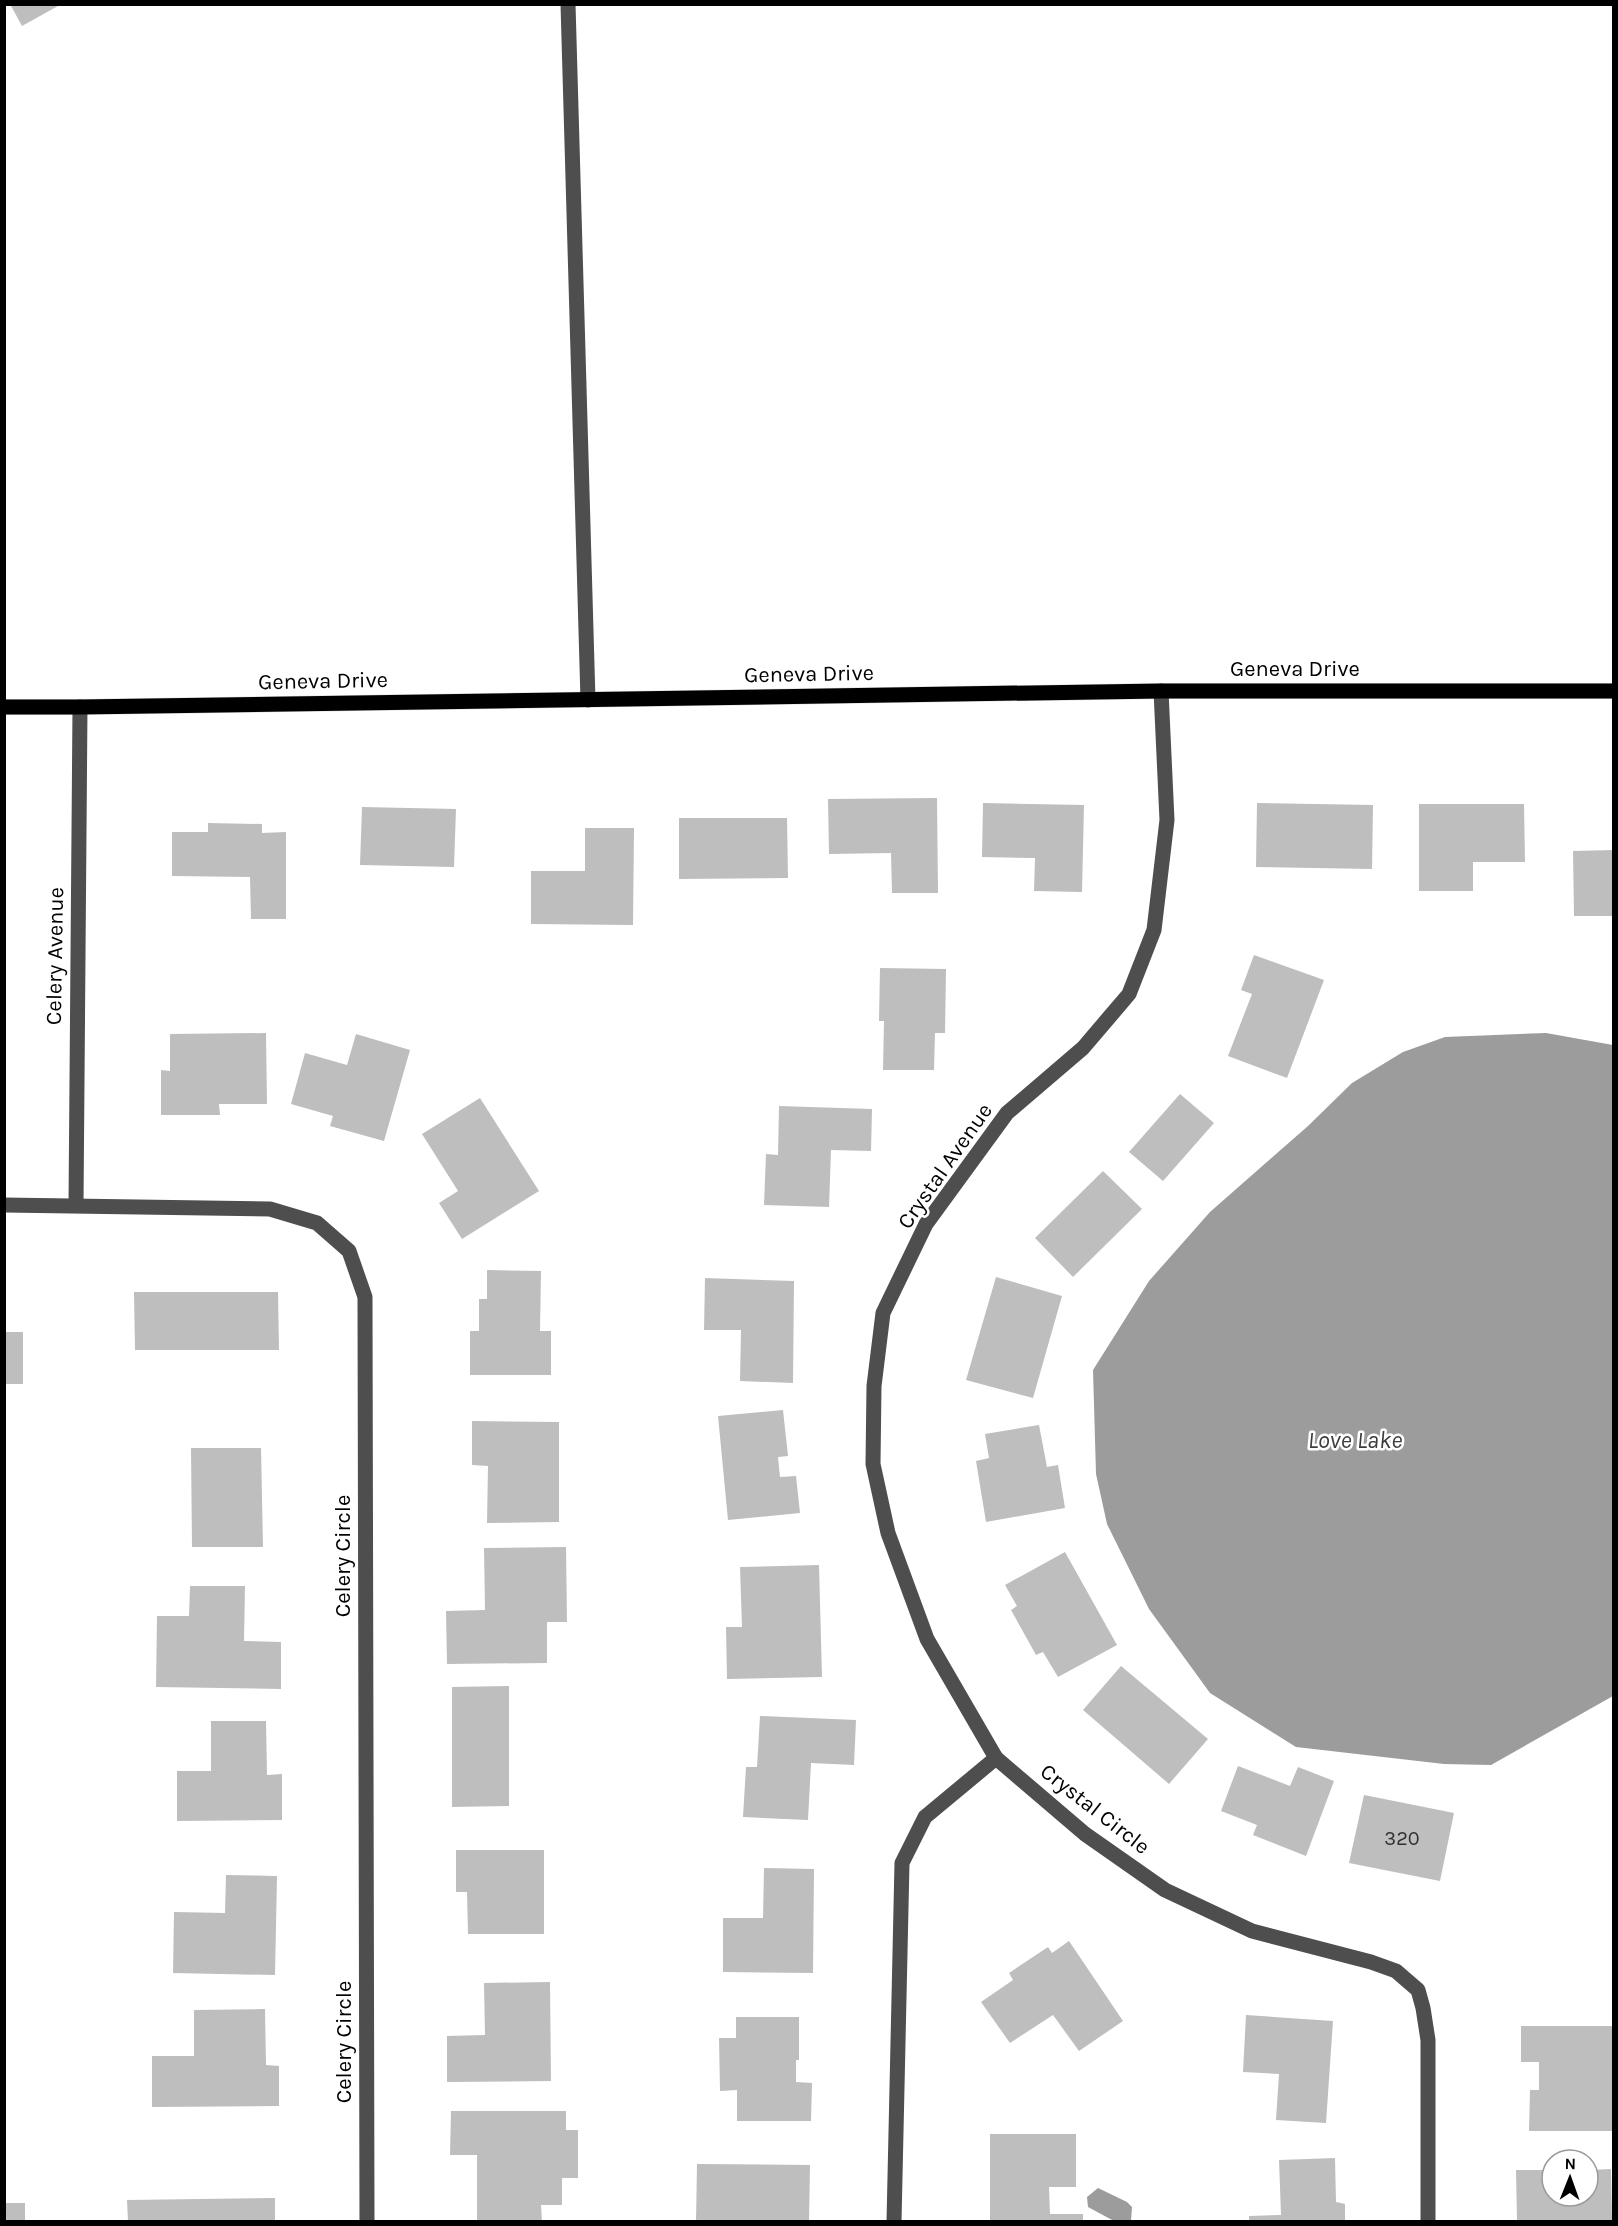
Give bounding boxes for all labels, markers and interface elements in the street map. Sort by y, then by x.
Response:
street label: Geneva Drive [1230,656,1360,682]
street label: Geneva Drive [744,660,874,688]
street label: Geneva Drive [258,667,388,695]
street label: Celery Avenue [41,887,69,1025]
street label: Crystal Avenue [892,1098,998,1234]
water label: Love Lake [1308,1426,1402,1454]
street label: Celery Circle [330,1495,356,1617]
street label: Crystal Circle [1035,1758,1155,1860]
house number: 320 [1384,1827,1420,1850]
street label: Celery Circle [331,1981,357,2103]
north arrow [1540,2148,1600,2208]
text: N [1564,2154,1576,2173]

